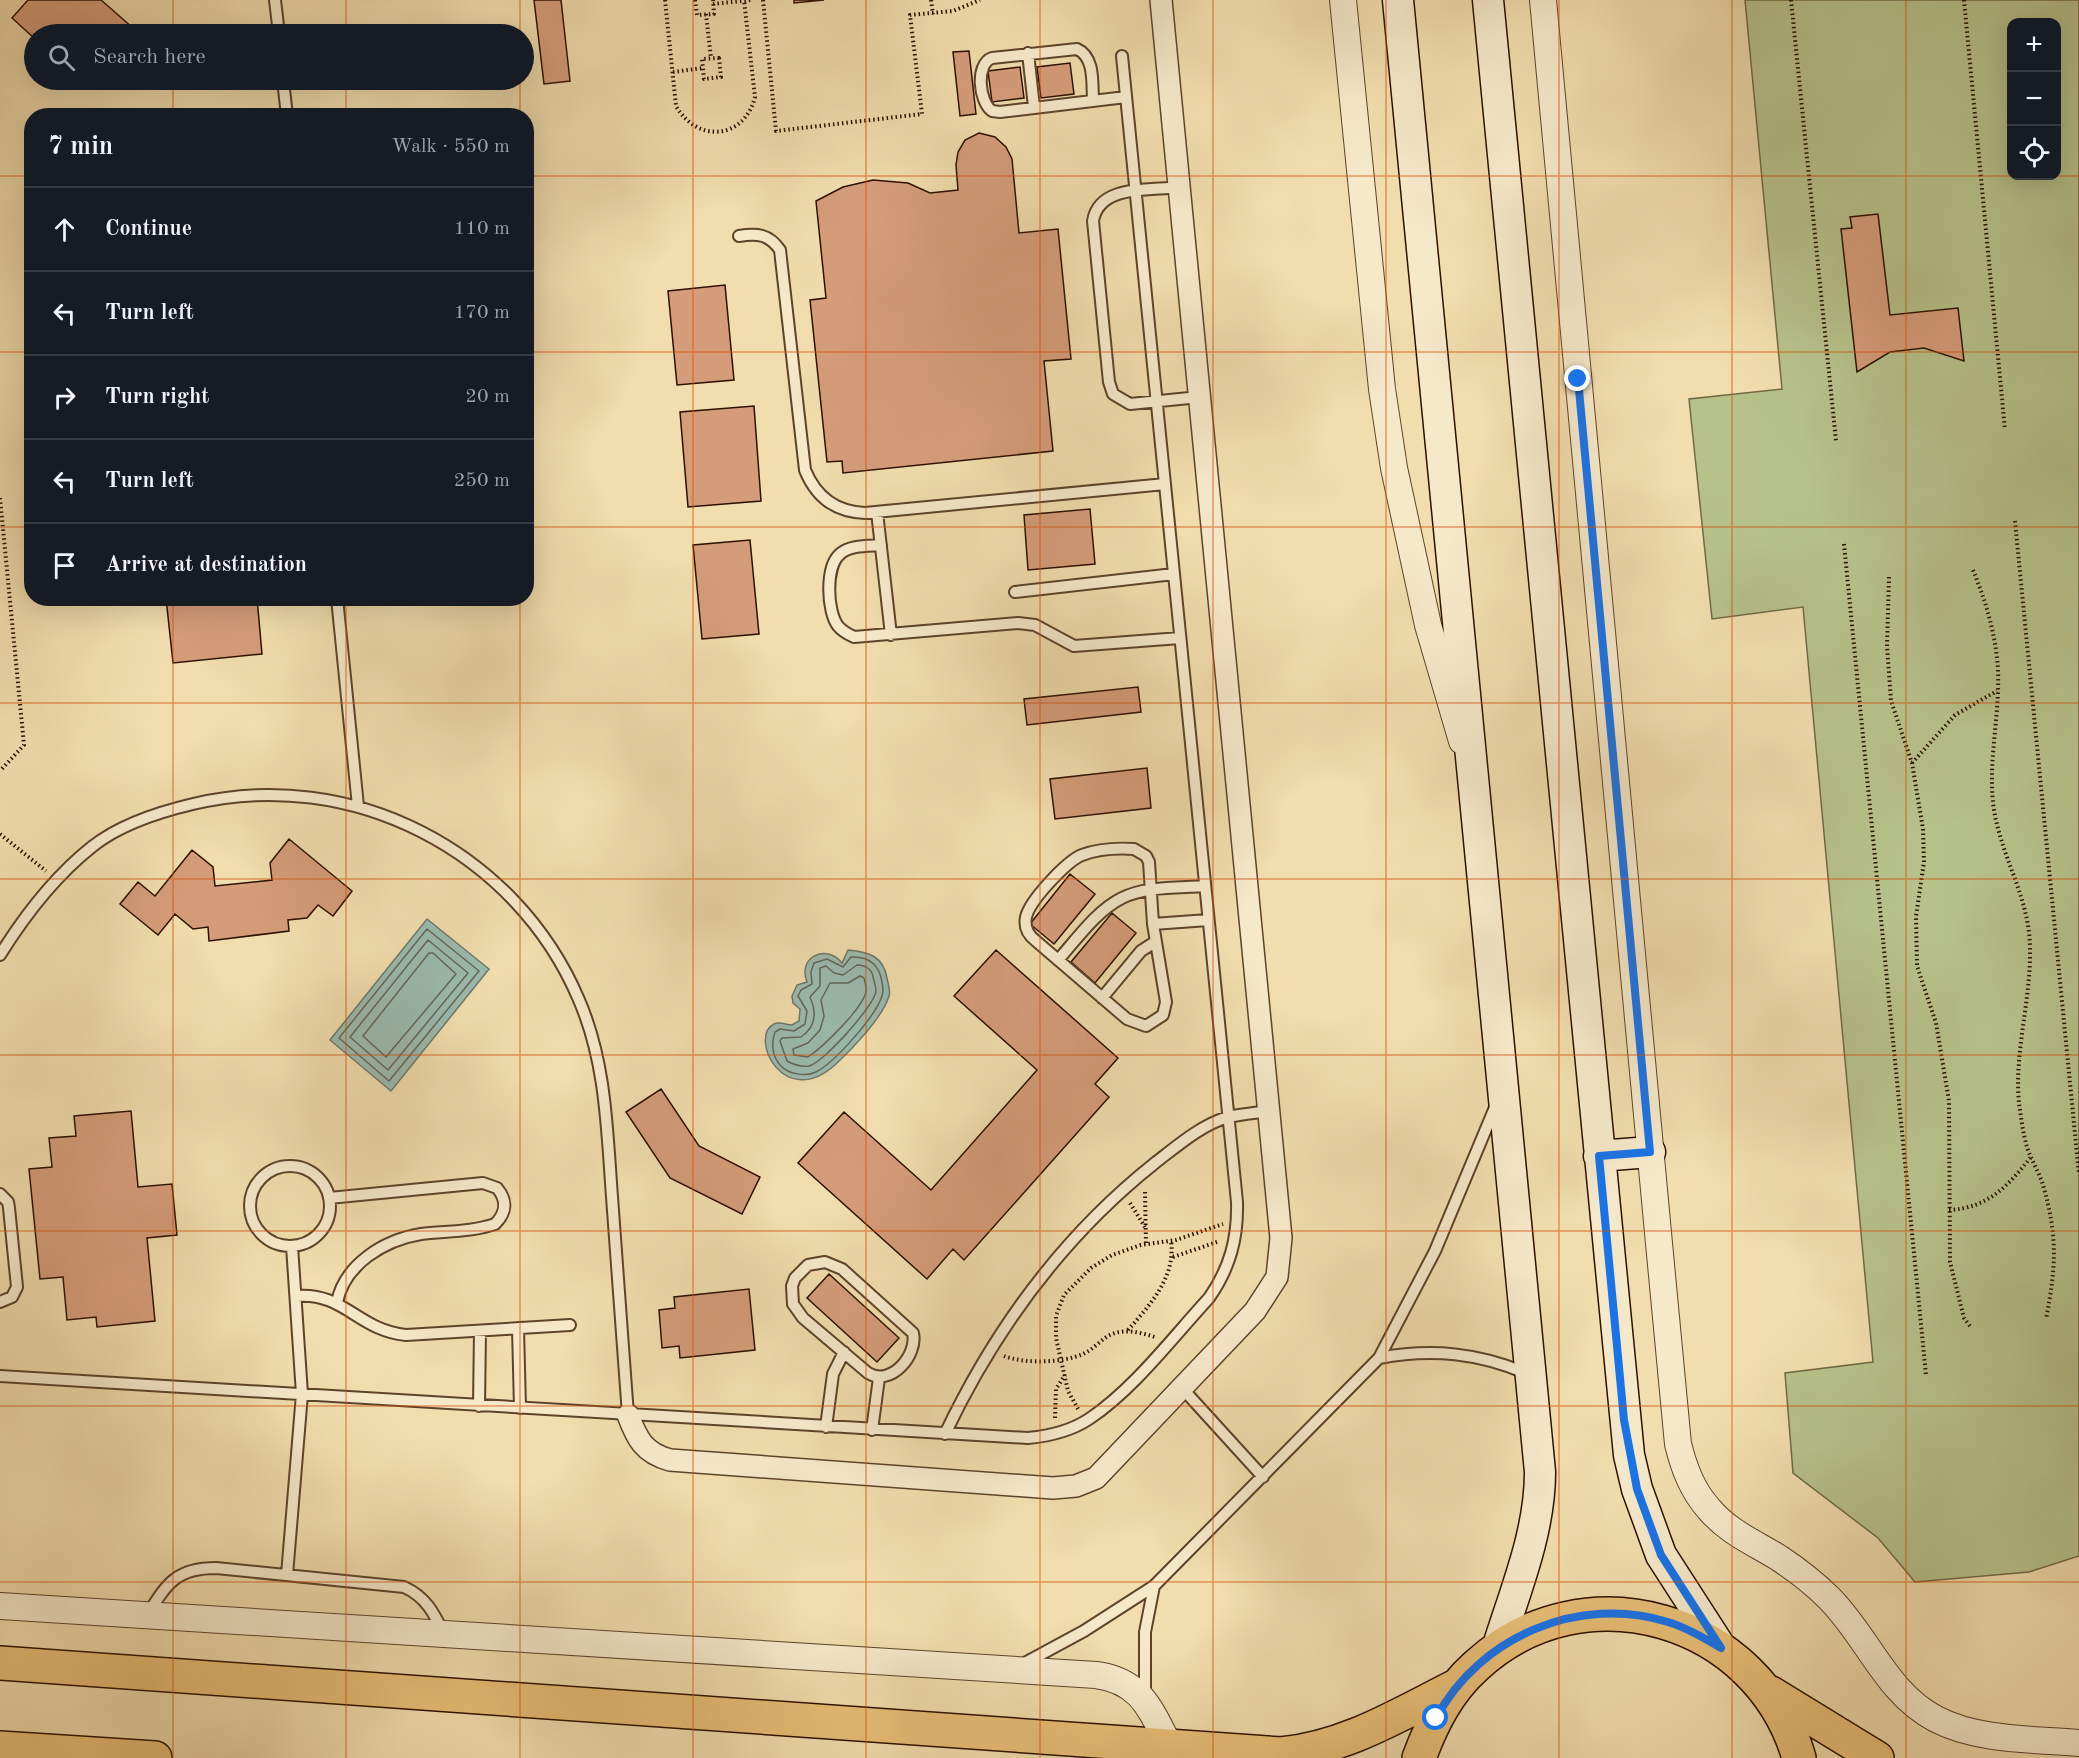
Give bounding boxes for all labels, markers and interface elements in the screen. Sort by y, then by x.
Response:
map controls [2007,18,2061,180]
button: + [2007,18,2061,72]
search box [24,24,534,90]
icon: search [45,41,78,74]
text: Search here [93,46,206,68]
button: − [2007,72,2061,126]
button: locate [2007,126,2061,180]
text: 7 min [48,134,113,160]
text: Walk · 550 m [391,137,510,157]
icon: ahead [48,213,81,246]
text: Continue [105,218,192,240]
text: 110 m [454,219,510,239]
icon: left [48,297,81,330]
text: Turn left [105,302,194,324]
text: 170 m [454,303,510,323]
route end [1564,365,1590,391]
icon: right [48,381,81,414]
text: Turn right [105,386,209,408]
text: 20 m [465,387,510,407]
icon: left [48,465,81,498]
text: Turn left [105,470,194,492]
text: 250 m [454,471,510,491]
icon: arrive [48,549,81,582]
text: Arrive at destination [105,554,307,576]
route start [1422,1704,1448,1730]

